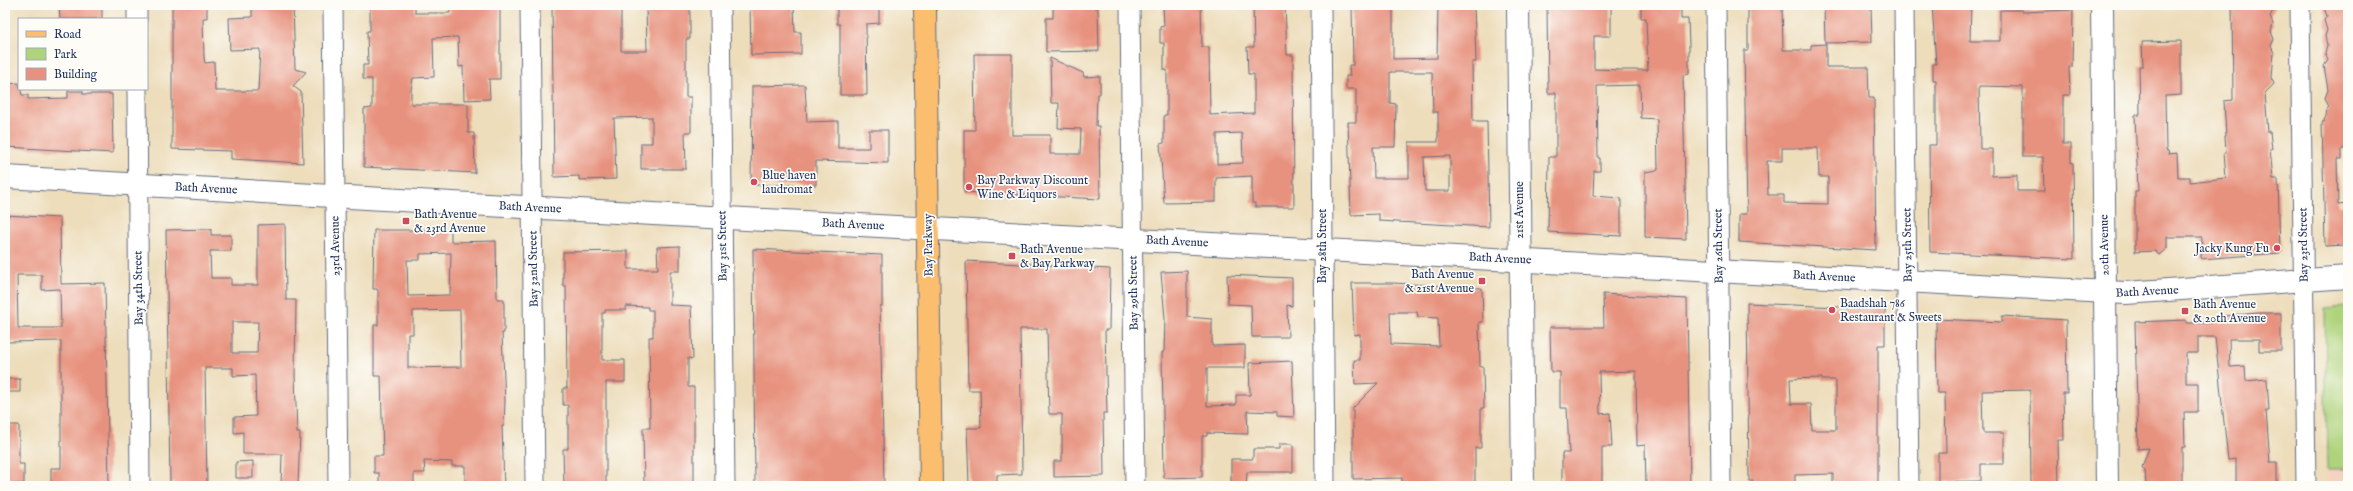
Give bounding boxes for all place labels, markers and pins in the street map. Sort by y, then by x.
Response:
place label: Blue haven laudromat [762,168,817,197]
place label: Bay Parkway Discount Wine & Liquors [977,173,1088,203]
marker: Blue haven laudromat [749,177,759,187]
marker: Bay Parkway Discount Wine & Liquors [964,182,974,192]
place label: Bath Avenue & 23rd Avenue [414,207,486,236]
marker: Bath Avenue & 23rd Avenue [401,216,411,226]
place label: Jacky Kung Fu [2193,241,2269,257]
place label: Bath Avenue & Bay Parkway [1020,242,1095,271]
marker: Jacky Kung Fu [2272,243,2282,253]
marker: Bath Avenue & Bay Parkway [1007,251,1017,261]
place label: Bath Avenue & 21st Avenue [1405,267,1474,296]
marker: Bath Avenue & 21st Avenue [1477,276,1487,286]
place label: Baadshah 786 Restaurant & Sweets [1840,296,1942,325]
place label: Bath Avenue & 20th Avenue [2193,297,2266,326]
marker: Baadshah 786 Restaurant & Sweets [1827,305,1837,315]
marker: Bath Avenue & 20th Avenue [2180,306,2190,316]

